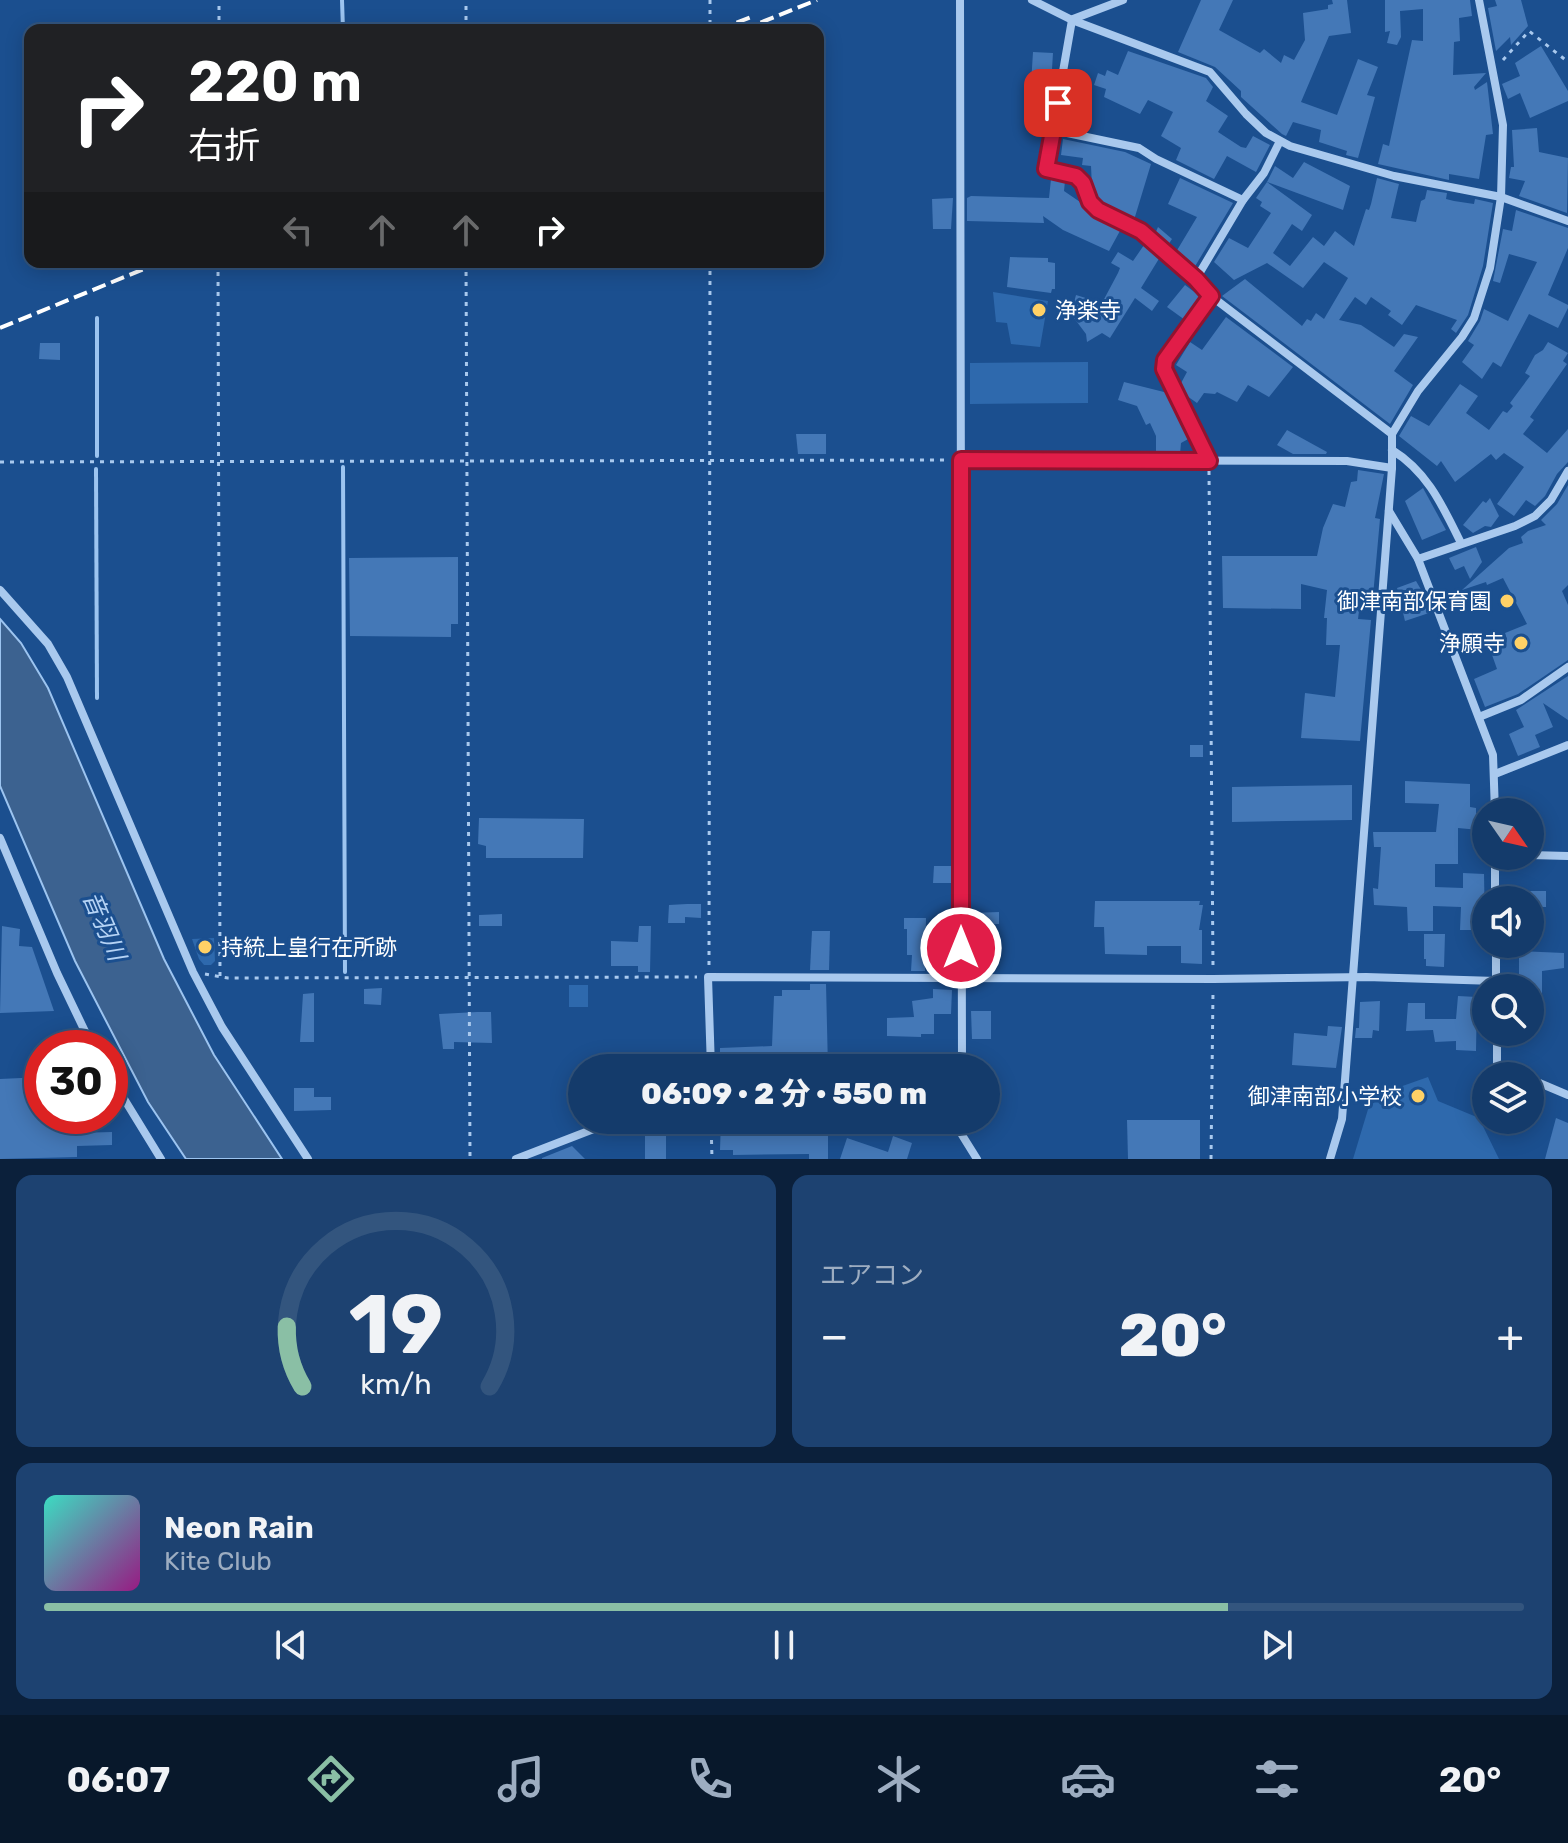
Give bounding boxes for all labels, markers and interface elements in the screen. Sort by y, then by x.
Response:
text: 220 m [188,49,362,115]
icon: right [56,56,160,160]
pin [1024,69,1092,137]
icon: arrive [1036,81,1080,125]
text: 右折 [188,124,260,167]
icon: left [276,208,320,252]
icon: ahead [360,208,404,252]
icon: ahead [444,208,488,252]
icon: right [528,208,572,252]
place label: 浄楽寺 [1055,297,1121,324]
marker: 浄楽寺 [1030,301,1048,319]
place label: 御津南部保育園 [1337,588,1491,615]
marker: 御津南部保育園 [1498,592,1516,610]
place label: 浄願寺 [1439,630,1505,657]
marker: 浄願寺 [1512,634,1530,652]
north arrow [1472,798,1544,870]
map controls [1472,798,1544,1134]
button: sound [1472,886,1544,958]
water label: 音羽川 [77,887,132,967]
position arrow [919,906,1003,990]
place label: 持統上皇行在所跡 [221,934,397,961]
marker: 持統上皇行在所跡 [196,938,214,956]
button: search [1472,974,1544,1046]
speed limit sign: 30 [24,1030,128,1134]
button: layers [1472,1062,1544,1134]
text: 06:09 · 2 分 · 550 m [641,1076,927,1112]
place label: 御津南部小学校 [1248,1083,1402,1110]
marker: 御津南部小学校 [1409,1087,1427,1105]
text: エアコン [820,1260,924,1291]
text: 19 [349,1275,443,1374]
text: 20° [1119,1300,1226,1371]
text: − [820,1310,849,1362]
text: + [1497,1310,1524,1362]
text: km/h [360,1367,432,1401]
text: Neon Rain [164,1510,314,1546]
text: Kite Club [164,1546,272,1577]
icon: previous [269,1623,313,1667]
icon: pause [762,1623,806,1667]
icon: next [1255,1623,1299,1667]
icon: directions [303,1751,359,1807]
icon: music [493,1751,549,1807]
icon: phone [682,1751,738,1807]
icon: climate [871,1751,927,1807]
icon: car [1060,1751,1116,1807]
icon: filters [1249,1751,1305,1807]
text: 06:07 [67,1758,170,1801]
text: 20° [1439,1758,1501,1801]

